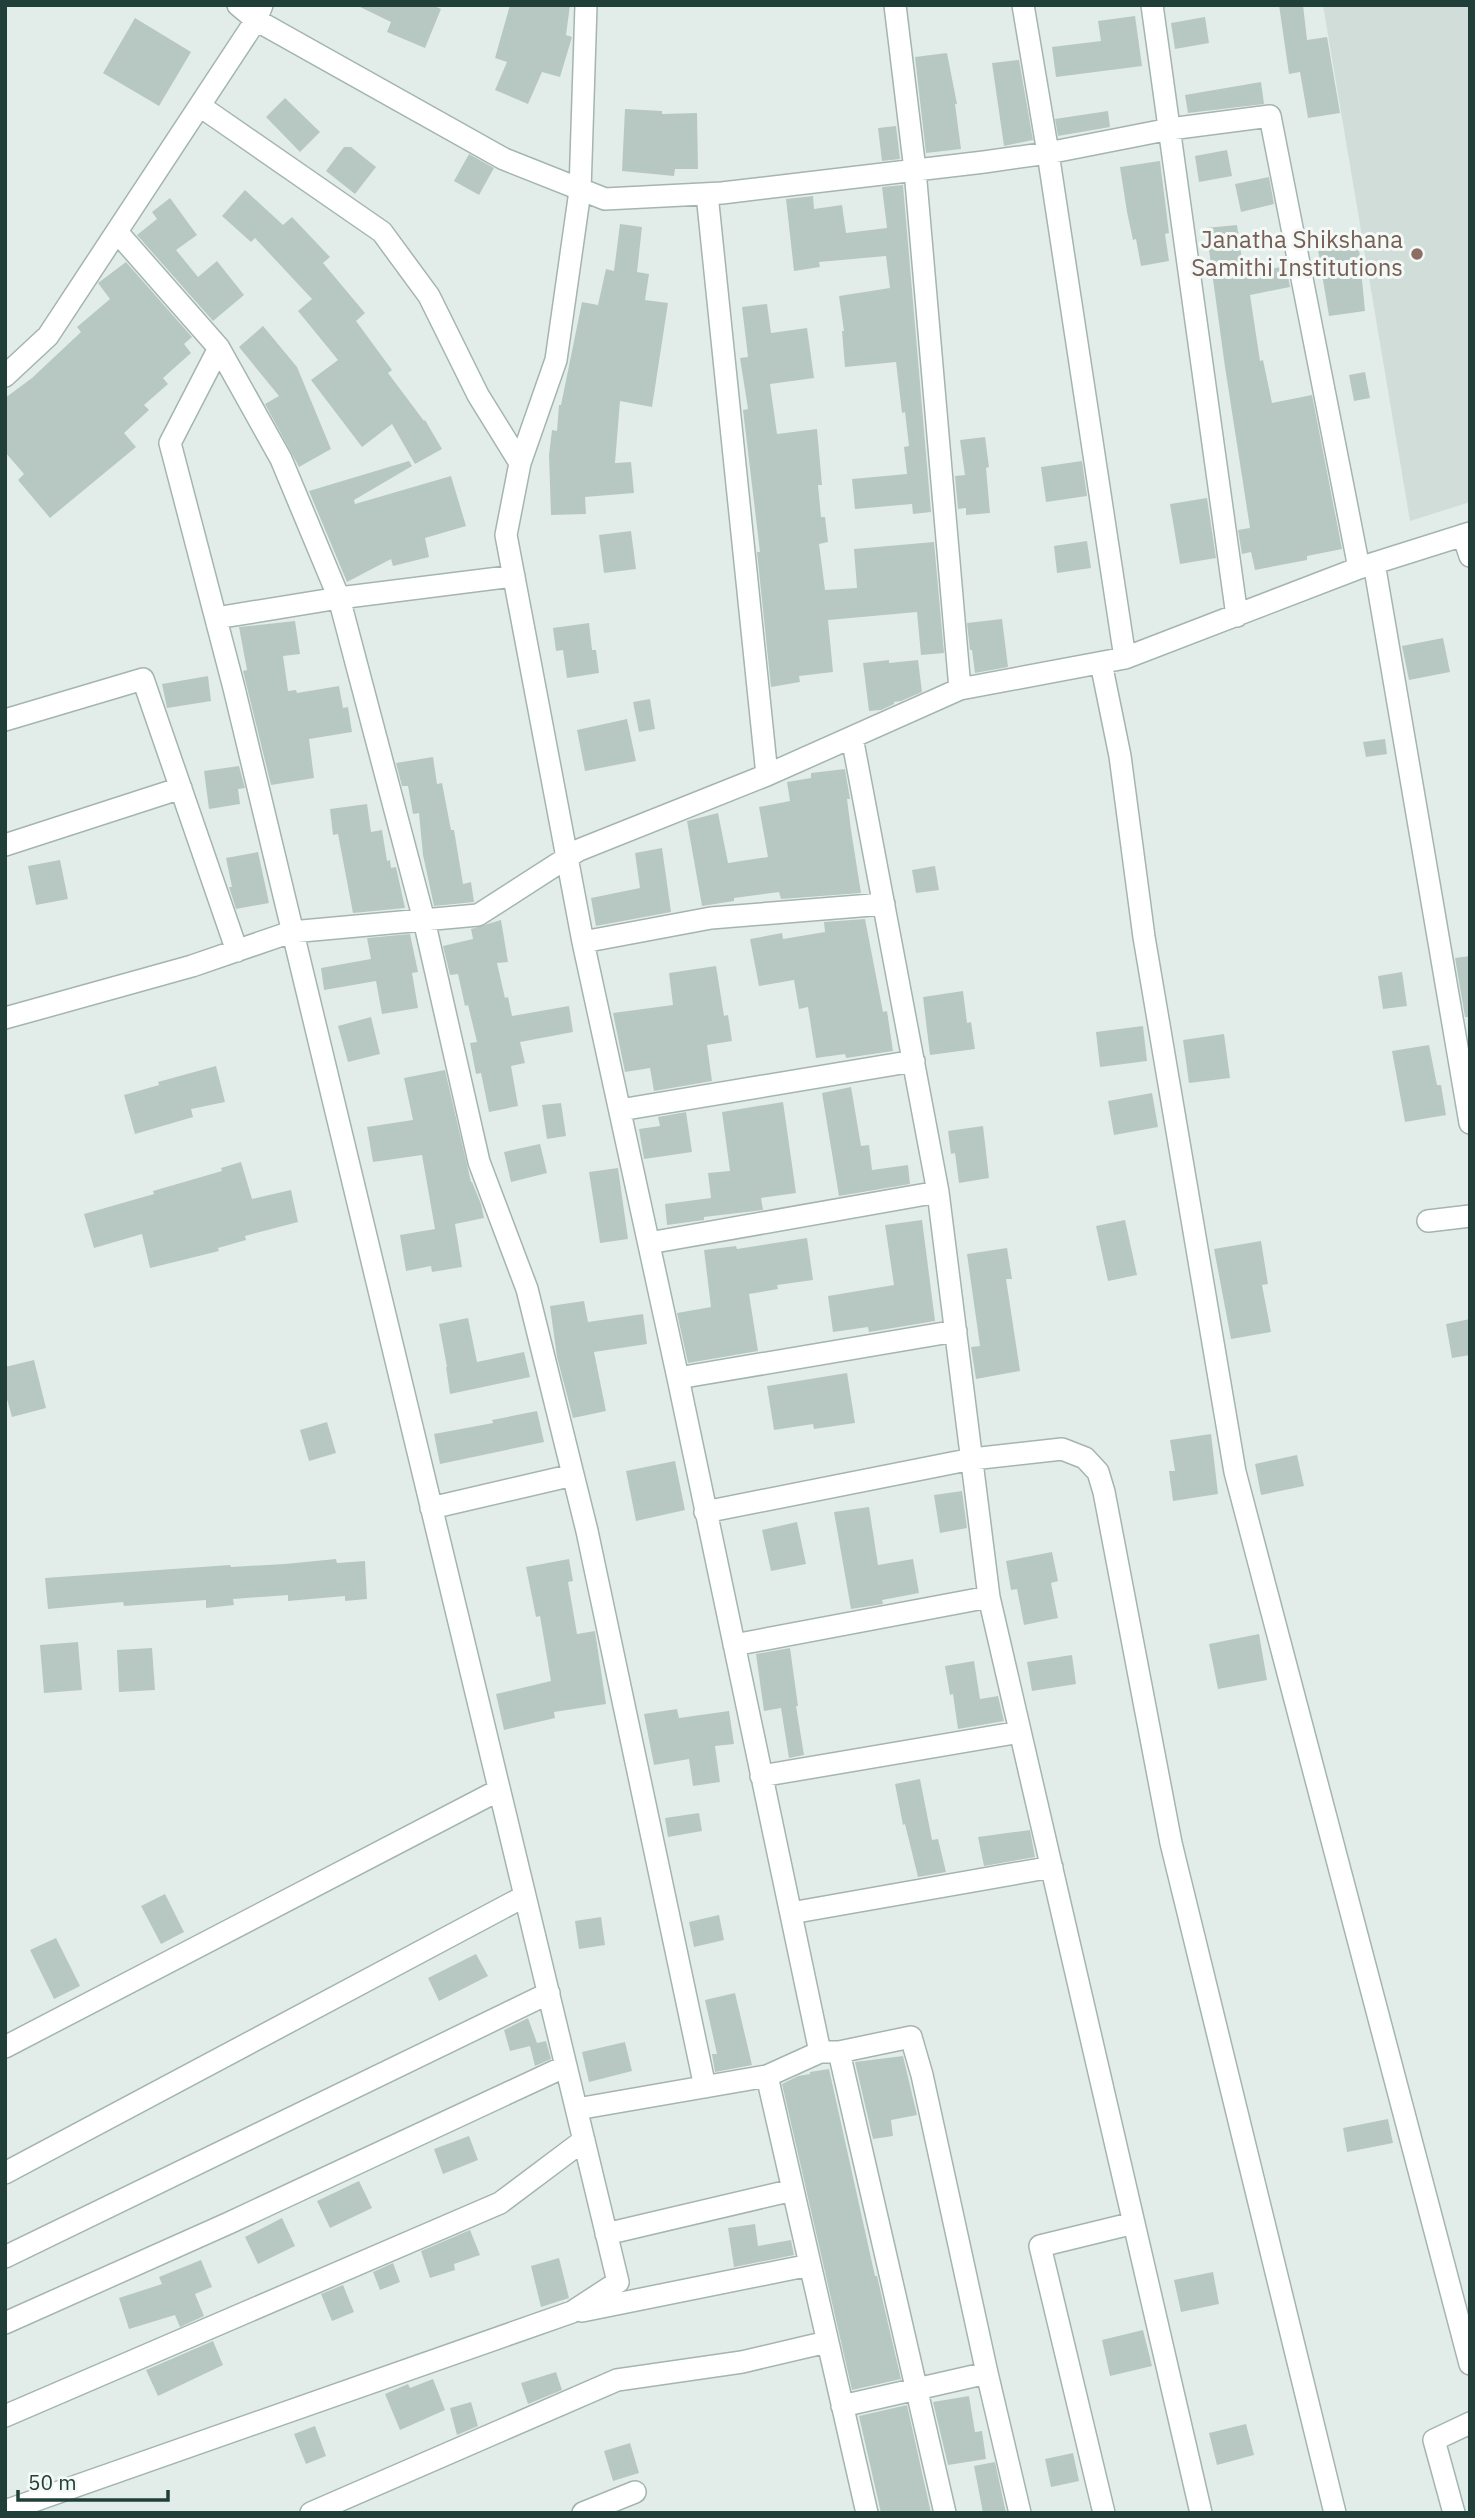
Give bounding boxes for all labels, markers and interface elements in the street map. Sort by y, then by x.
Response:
place label: Janatha Shikshana Samithi Institutions [1191,223,1403,283]
marker: Janatha Shikshana Samithi Institutions [1409,246,1425,262]
scale bar [18,2458,168,2502]
text: 50 m [28,2468,77,2496]

